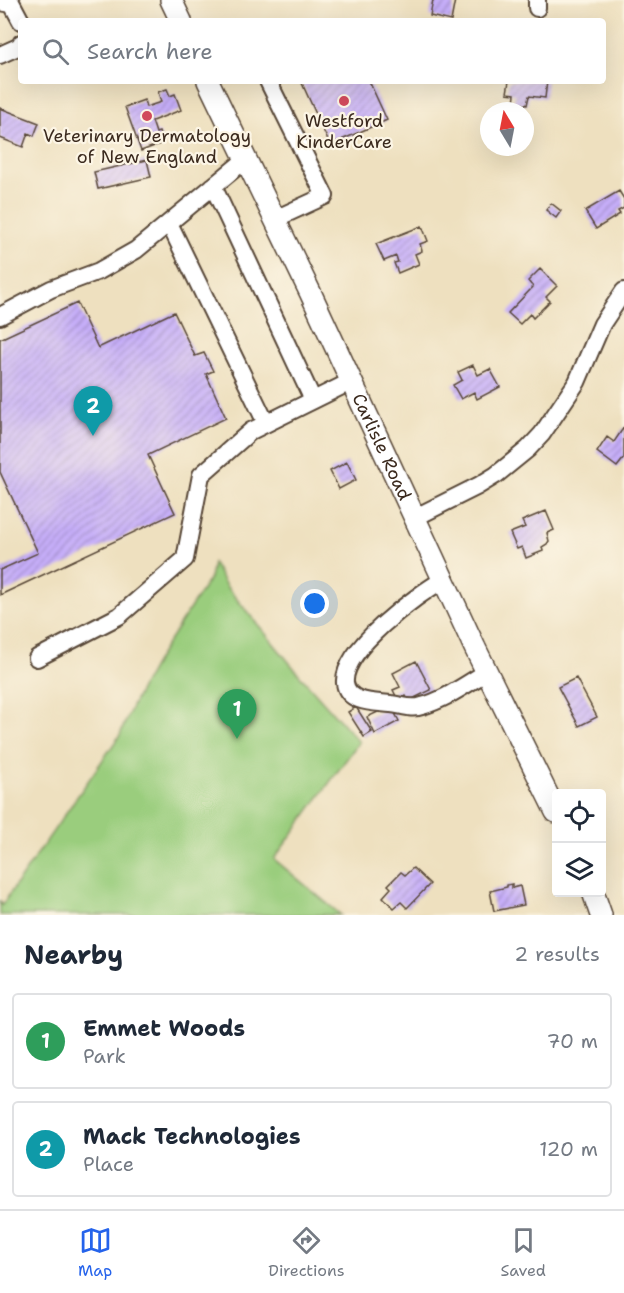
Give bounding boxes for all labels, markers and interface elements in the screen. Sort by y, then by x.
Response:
search box [18,18,606,84]
icon: search [39,35,72,68]
text: Search here [87,37,213,66]
marker: Westford KinderCare [337,94,351,108]
north arrow [480,102,534,156]
marker: Veterinary Dermatology of New England [140,109,154,123]
place label: Westford KinderCare [296,109,392,154]
place label: Veterinary Dermatology of New England [43,124,251,169]
pin: 2 [74,386,112,436]
street label: Carlisle Road [347,389,417,504]
your location [300,589,329,618]
pin: 1 [218,690,256,739]
map controls [552,789,606,897]
button: locate [552,789,606,843]
button: layers [552,843,606,897]
text: Nearby [24,937,123,972]
text: 2 results [514,941,600,967]
text: Emmet Woods [83,1014,245,1043]
text: 1 [41,1028,50,1054]
text: 70 m [546,1028,598,1054]
text: Park [83,1043,126,1069]
text: Mack Technologies [83,1122,301,1151]
text: 2 [39,1136,53,1162]
text: 120 m [539,1136,598,1162]
text: Place [83,1151,134,1177]
tab: Map [78,1224,112,1281]
tab: Directions [268,1224,345,1281]
tab: Saved [501,1224,546,1281]

